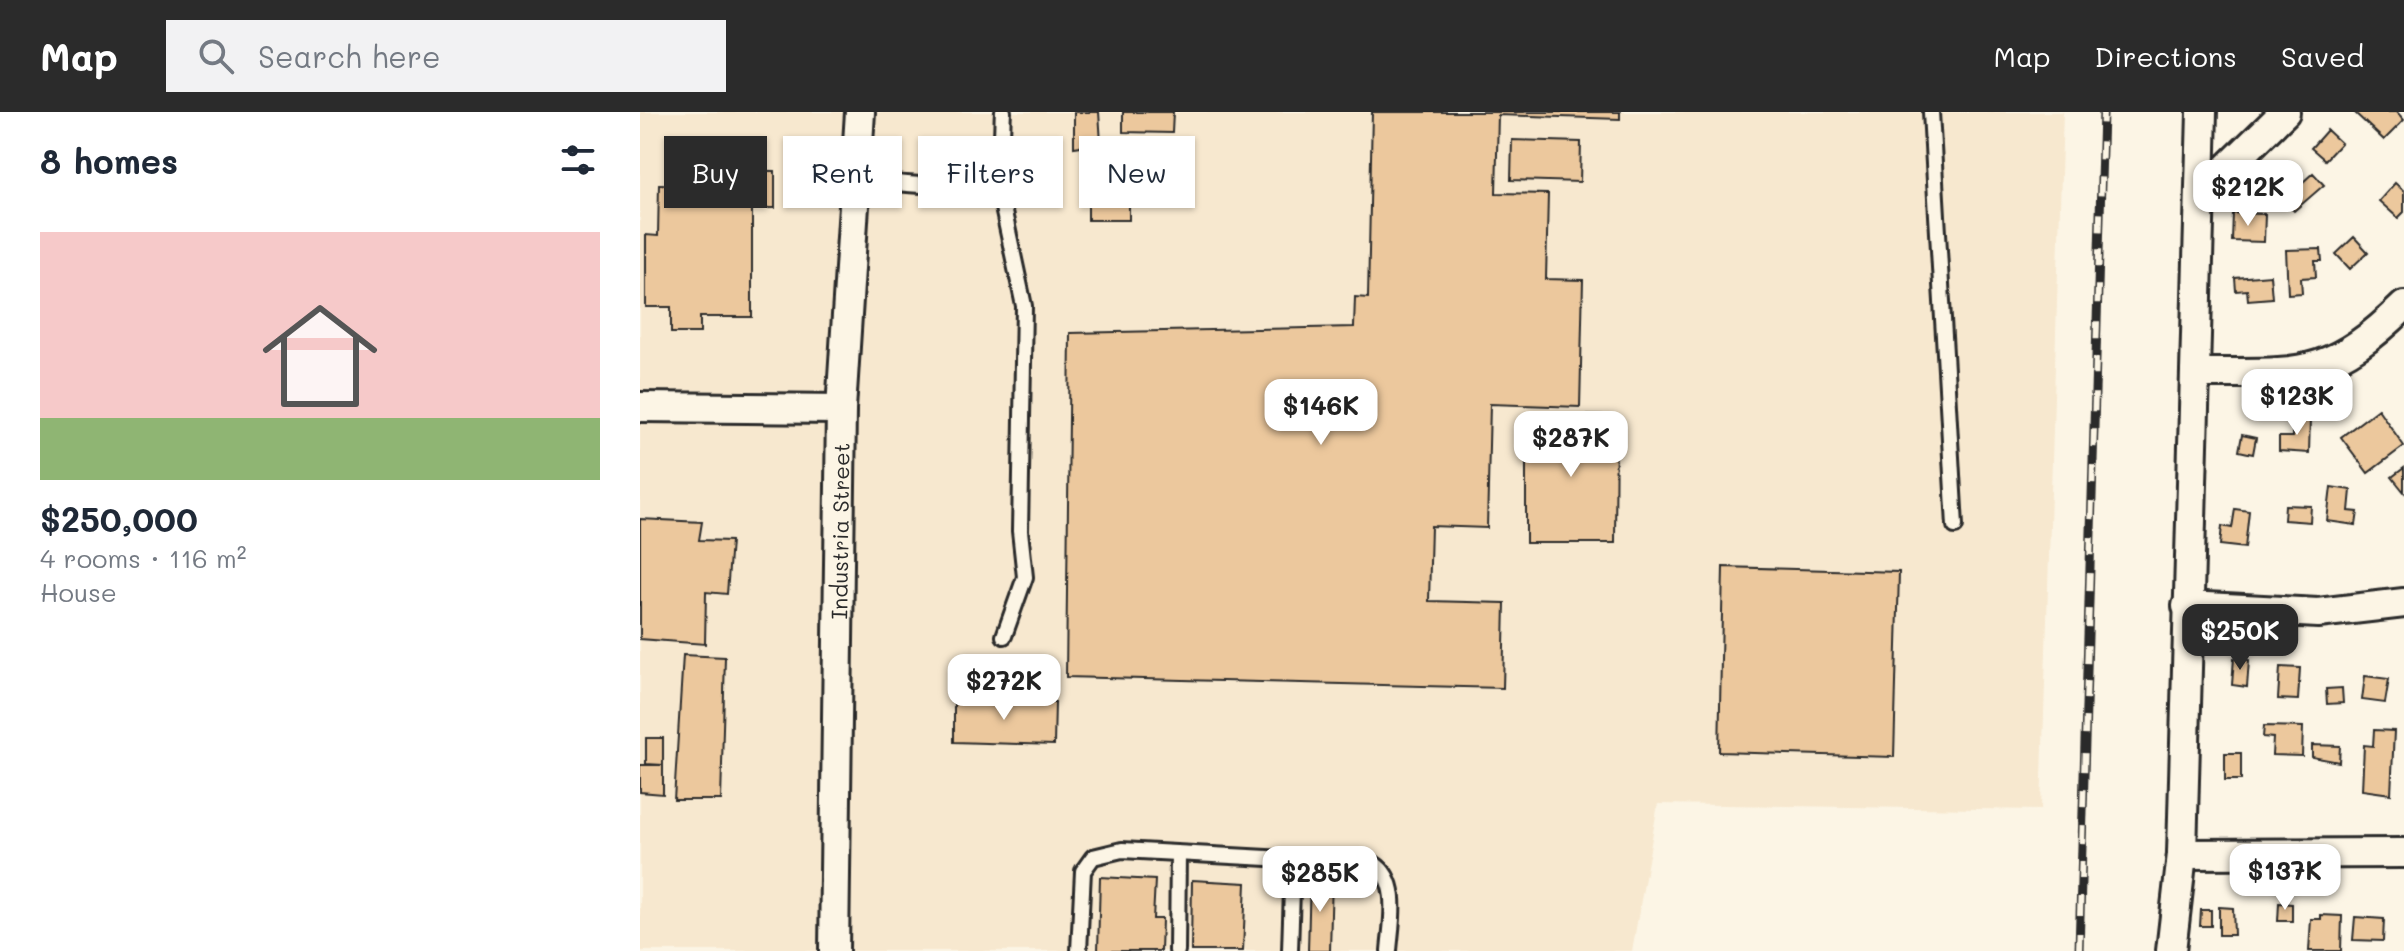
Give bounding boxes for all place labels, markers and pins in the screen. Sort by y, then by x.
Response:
pin: $212K [2192,160,2304,228]
pin: $123K [2241,369,2353,437]
pin: $146K [1265,379,1377,447]
pin: $287K [1515,411,1627,479]
pin: $250K [2184,604,2296,672]
pin: $272K [948,654,1060,722]
pin: $137K [2229,844,2341,912]
pin: $285K [1264,846,1376,914]

